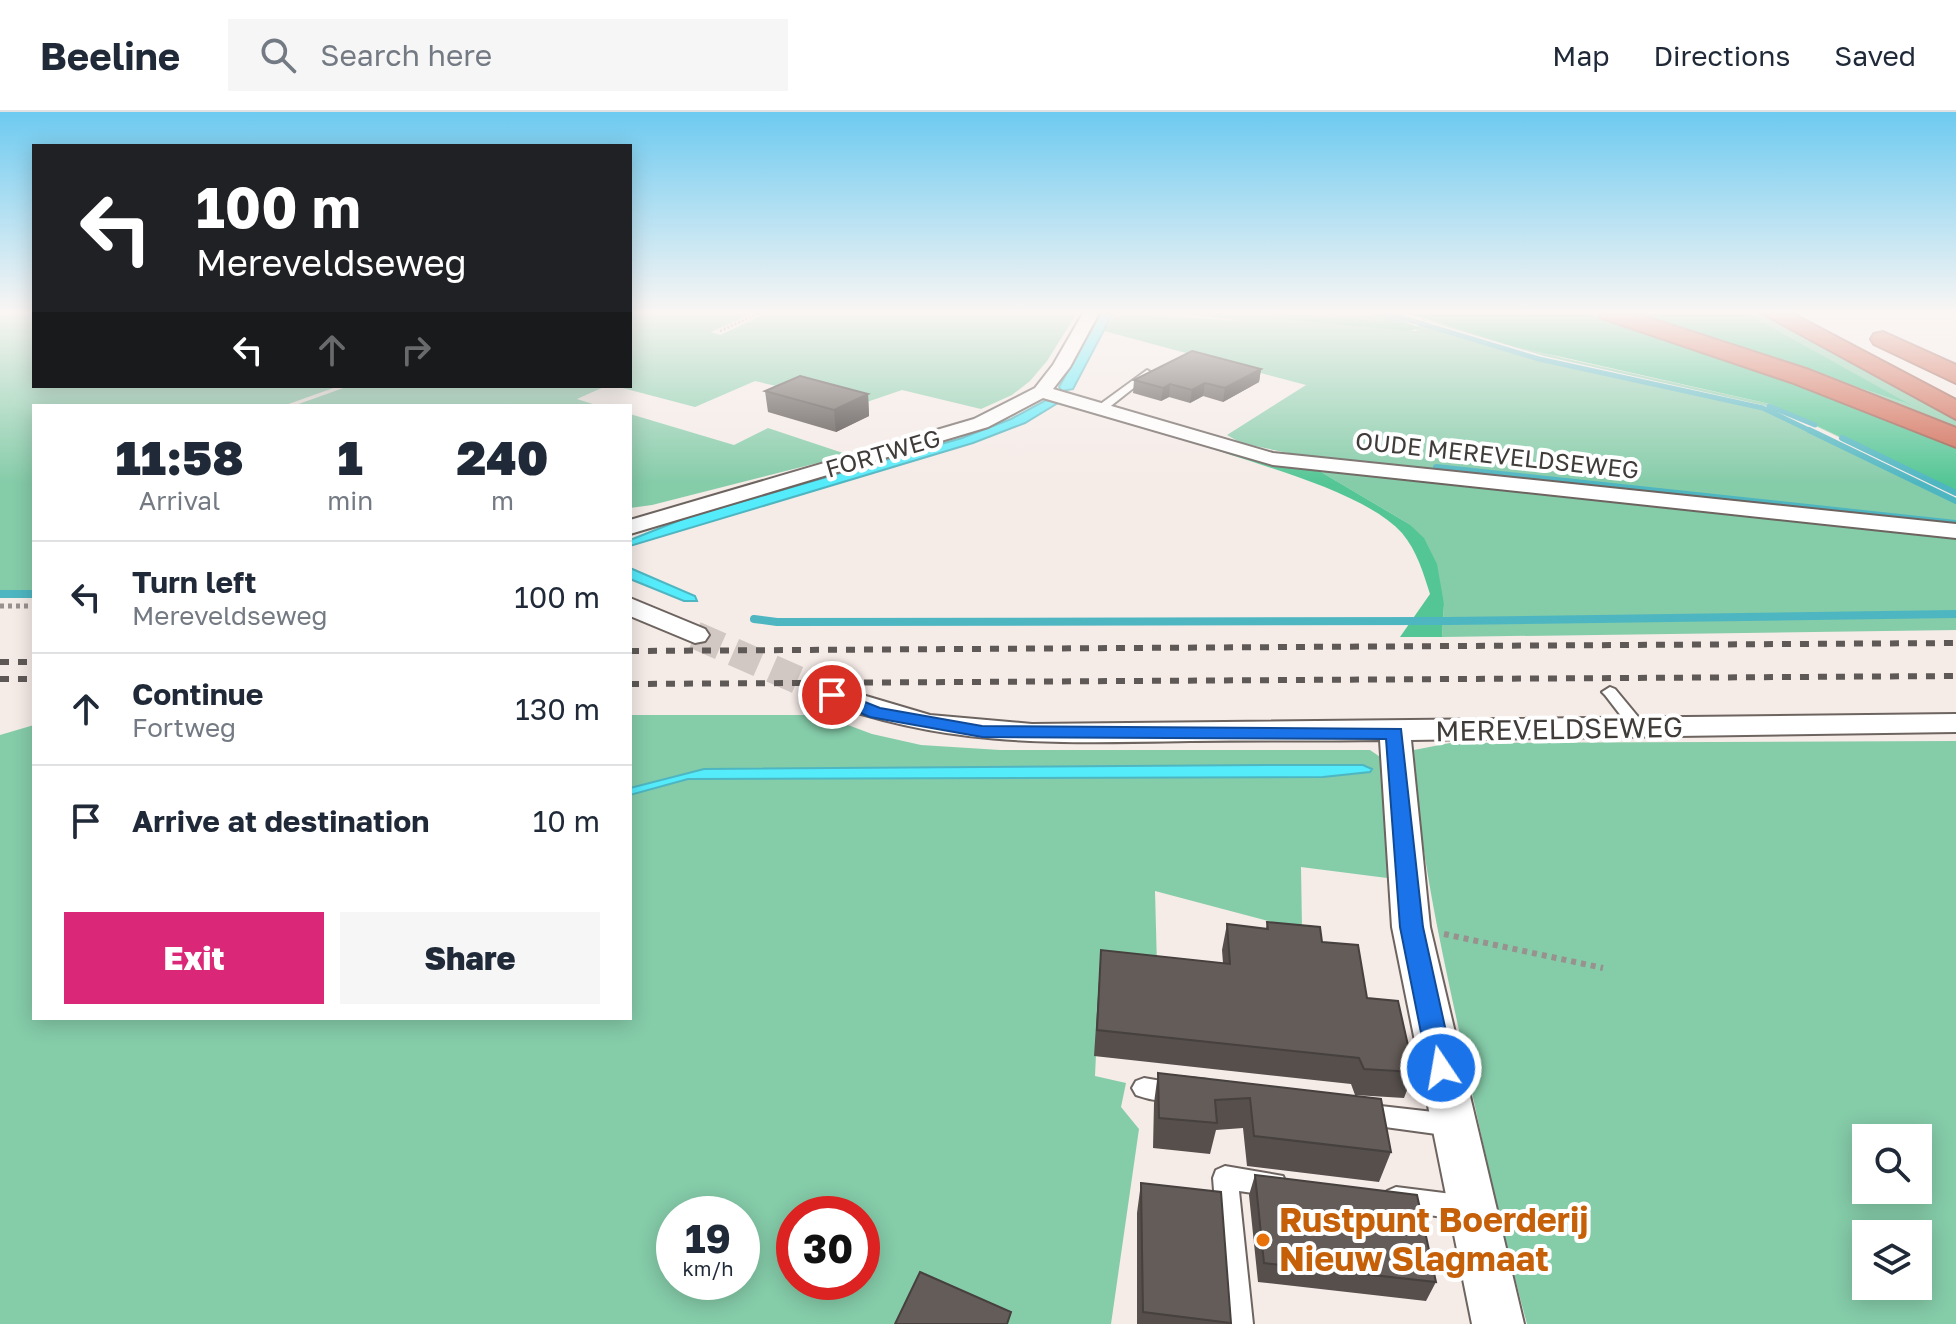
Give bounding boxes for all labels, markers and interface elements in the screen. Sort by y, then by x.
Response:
search box [228,19,788,91]
text: Beeline [40,33,180,78]
icon: search [256,33,300,77]
text: Search here [320,37,492,73]
text: Map [1552,39,1609,72]
text: Directions [1653,39,1790,72]
text: Saved [1834,39,1916,72]
text: 100 m [196,173,361,240]
icon: left [64,176,168,280]
text: Mereveldseweg [196,241,467,284]
icon: left [226,328,270,372]
icon: ahead [310,328,354,372]
icon: right [394,328,438,372]
street label: FORTWEG [822,422,943,483]
street label: OUDE MEREVELDSEWEG [1354,425,1640,484]
text: 11:58 [115,428,244,486]
text: 1 [337,428,363,486]
text: 240 [457,428,549,486]
text: Arrival [139,485,220,516]
text: min [327,485,373,516]
text: m [491,485,514,516]
text: Turn left [132,564,257,600]
icon: left [64,575,108,619]
text: 100 m [514,579,600,615]
text: Mereveldseweg [132,600,328,631]
pin [798,661,866,729]
icon: arrive [810,673,854,717]
text: Continue [132,676,263,712]
icon: ahead [64,687,108,731]
text: 130 m [515,691,600,727]
street label: MEREVELDSEWEG [1435,710,1683,747]
text: Fortweg [132,712,236,743]
icon: arrive [64,799,108,843]
text: Arrive at destination [132,803,429,839]
text: 10 m [533,803,600,839]
button: Exit [64,912,324,1004]
button: Share [340,912,600,1004]
position arrow [1399,1026,1483,1110]
map controls [1852,1124,1932,1300]
button: search [1852,1124,1932,1204]
speed limit sign: 30 [776,1196,880,1300]
place label: Rustpunt Boerderij Nieuw Slagmaat [1279,1199,1589,1278]
text: 19 [685,1214,731,1262]
button: layers [1852,1220,1932,1300]
marker: Rustpunt Boerderij Nieuw Slagmaat [1254,1231,1272,1249]
text: km/h [683,1256,733,1280]

